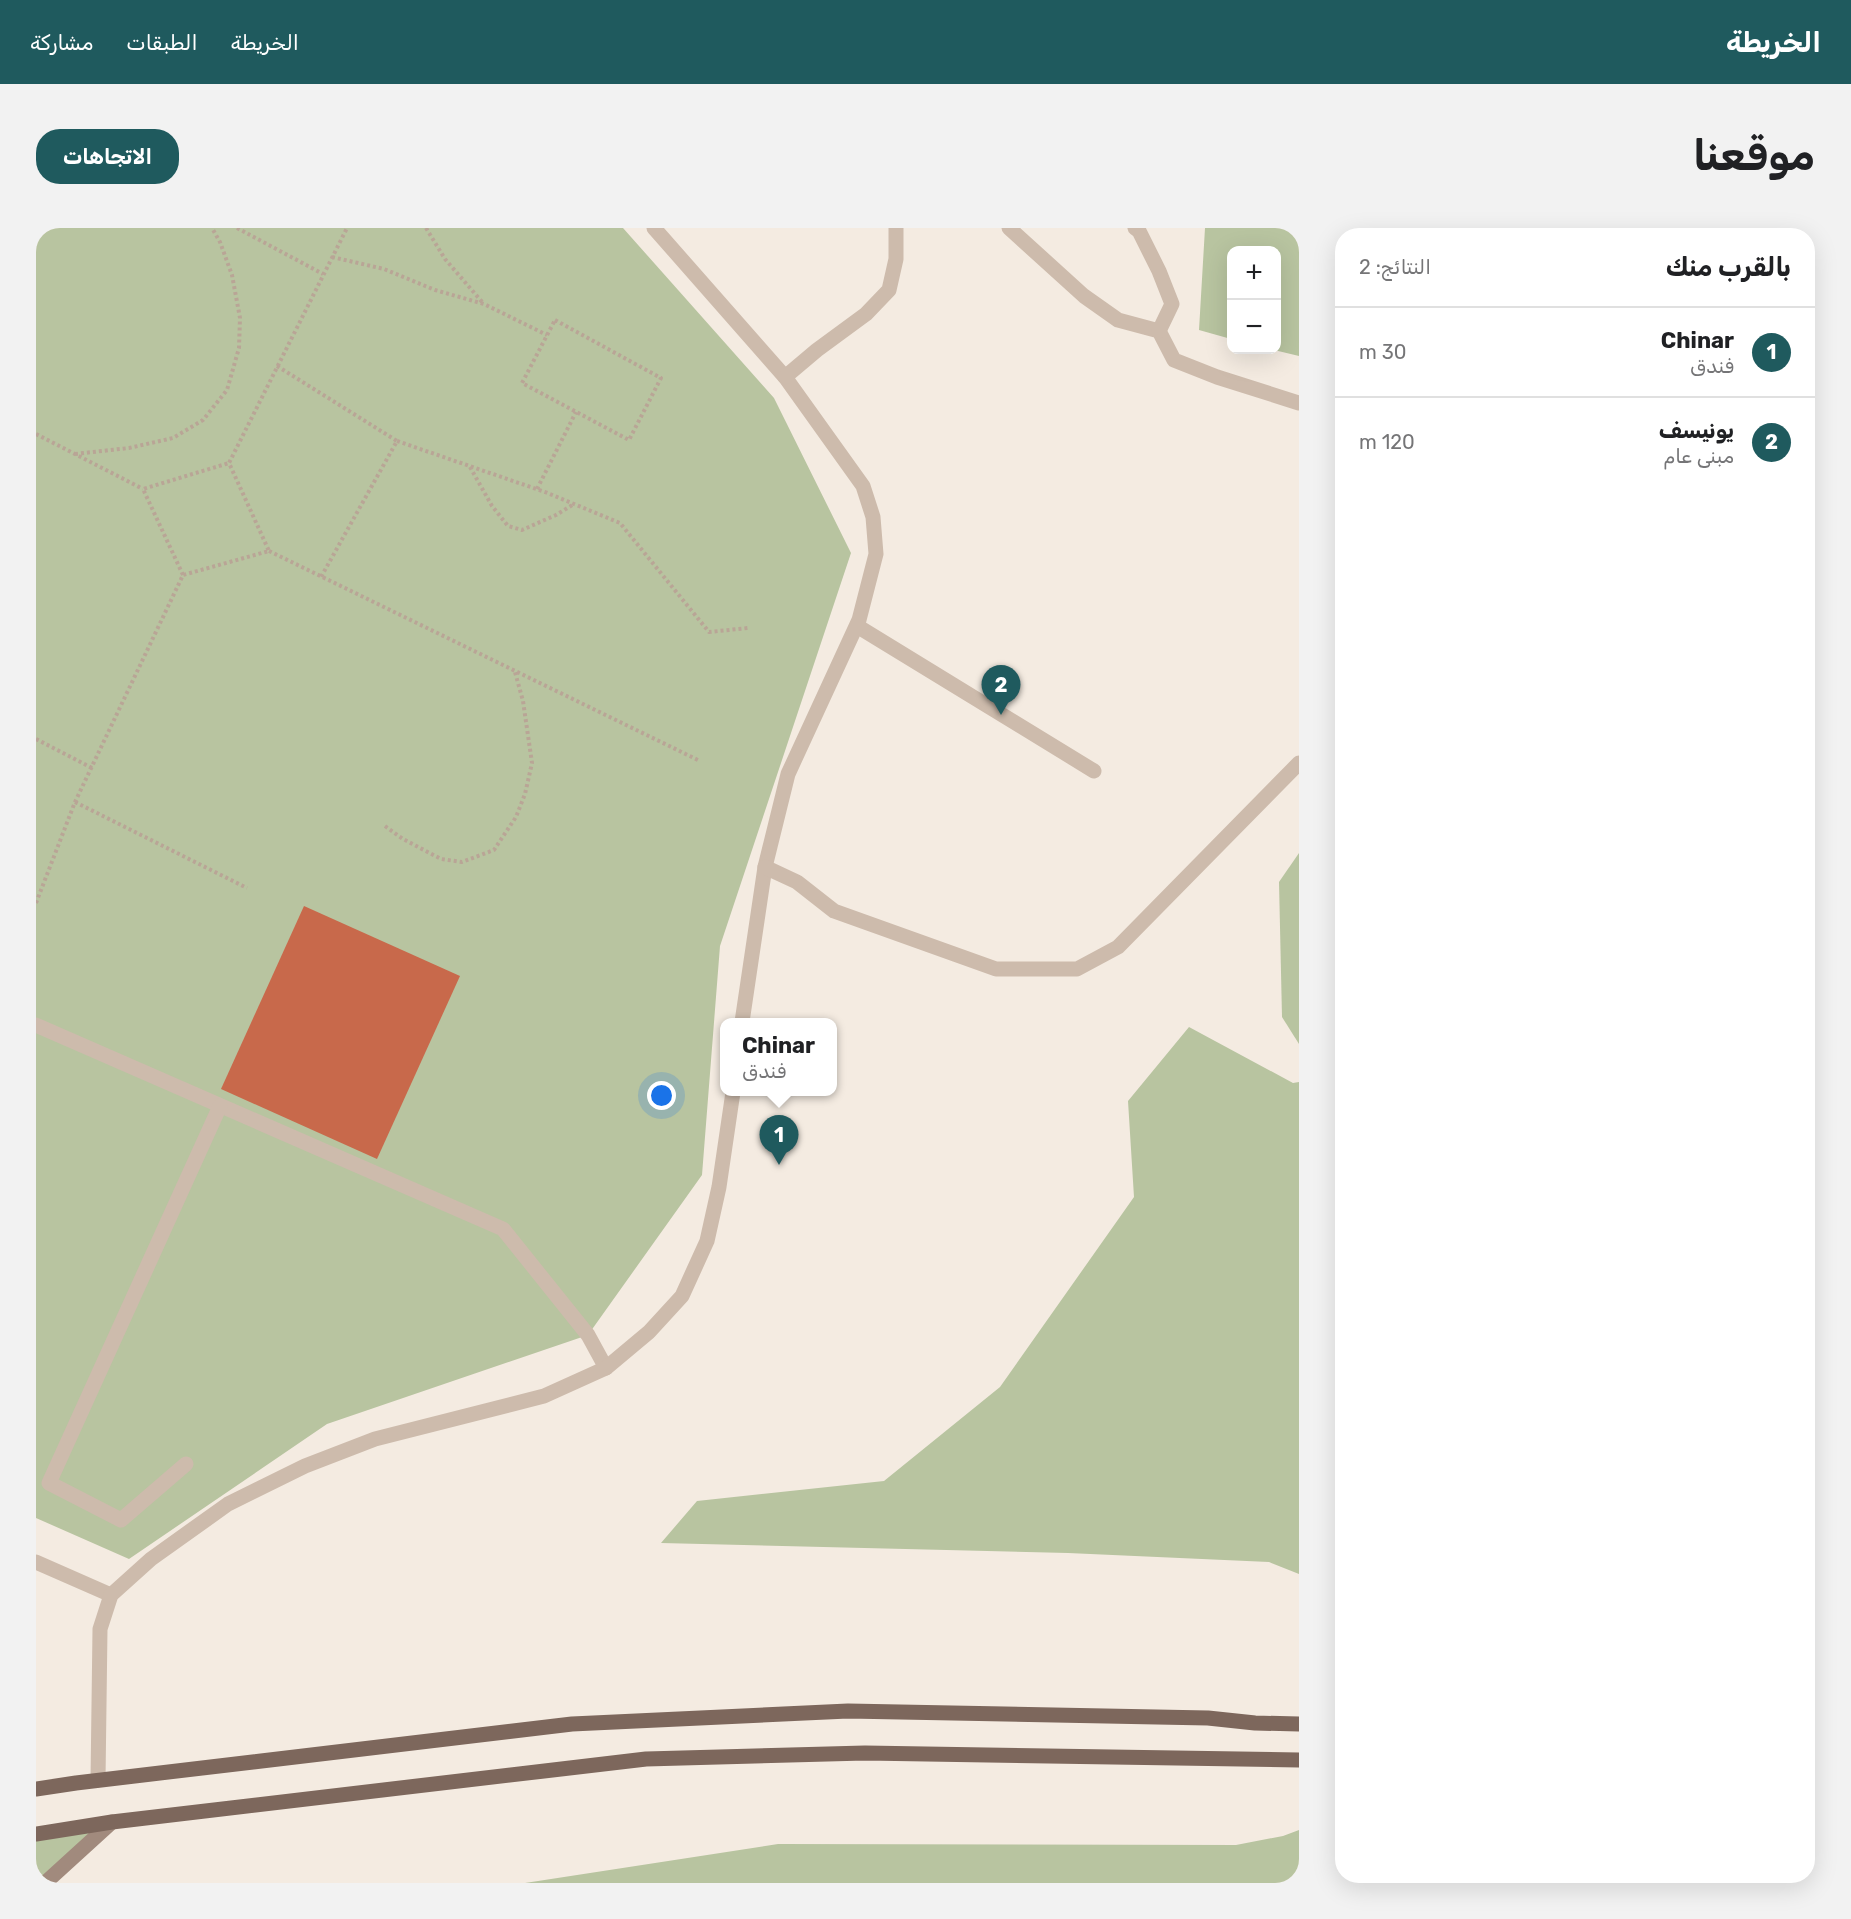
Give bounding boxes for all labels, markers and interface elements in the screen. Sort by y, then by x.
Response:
text: الخريطة [1726,26,1821,59]
text: مشاركة [30,30,93,55]
text: الطبقات [126,30,198,55]
text: الخريطة [231,30,299,55]
button: الاتجاهات [36,129,179,184]
text: موقعنا [1693,131,1815,181]
map controls [1227,246,1281,354]
button: + [1227,246,1281,300]
text: بالقرب منك [1666,252,1791,283]
text: النتائج: 2 [1359,255,1431,279]
button: − [1227,300,1281,354]
text: Chinar [1661,327,1734,354]
text: 30 m [1359,340,1406,364]
text: 1 [1767,340,1776,364]
text: فندق [1690,354,1734,378]
text: يونيسف [1659,417,1734,444]
text: 120 m [1359,430,1415,454]
text: 2 [1765,430,1778,454]
text: مبنى عام [1664,444,1734,468]
pin: 2 [982,666,1020,715]
popup [720,1018,837,1096]
text: Chinar [742,1032,815,1059]
text: فندق [742,1059,786,1083]
your location [647,1081,676,1110]
pin: 1 [760,1116,798,1165]

